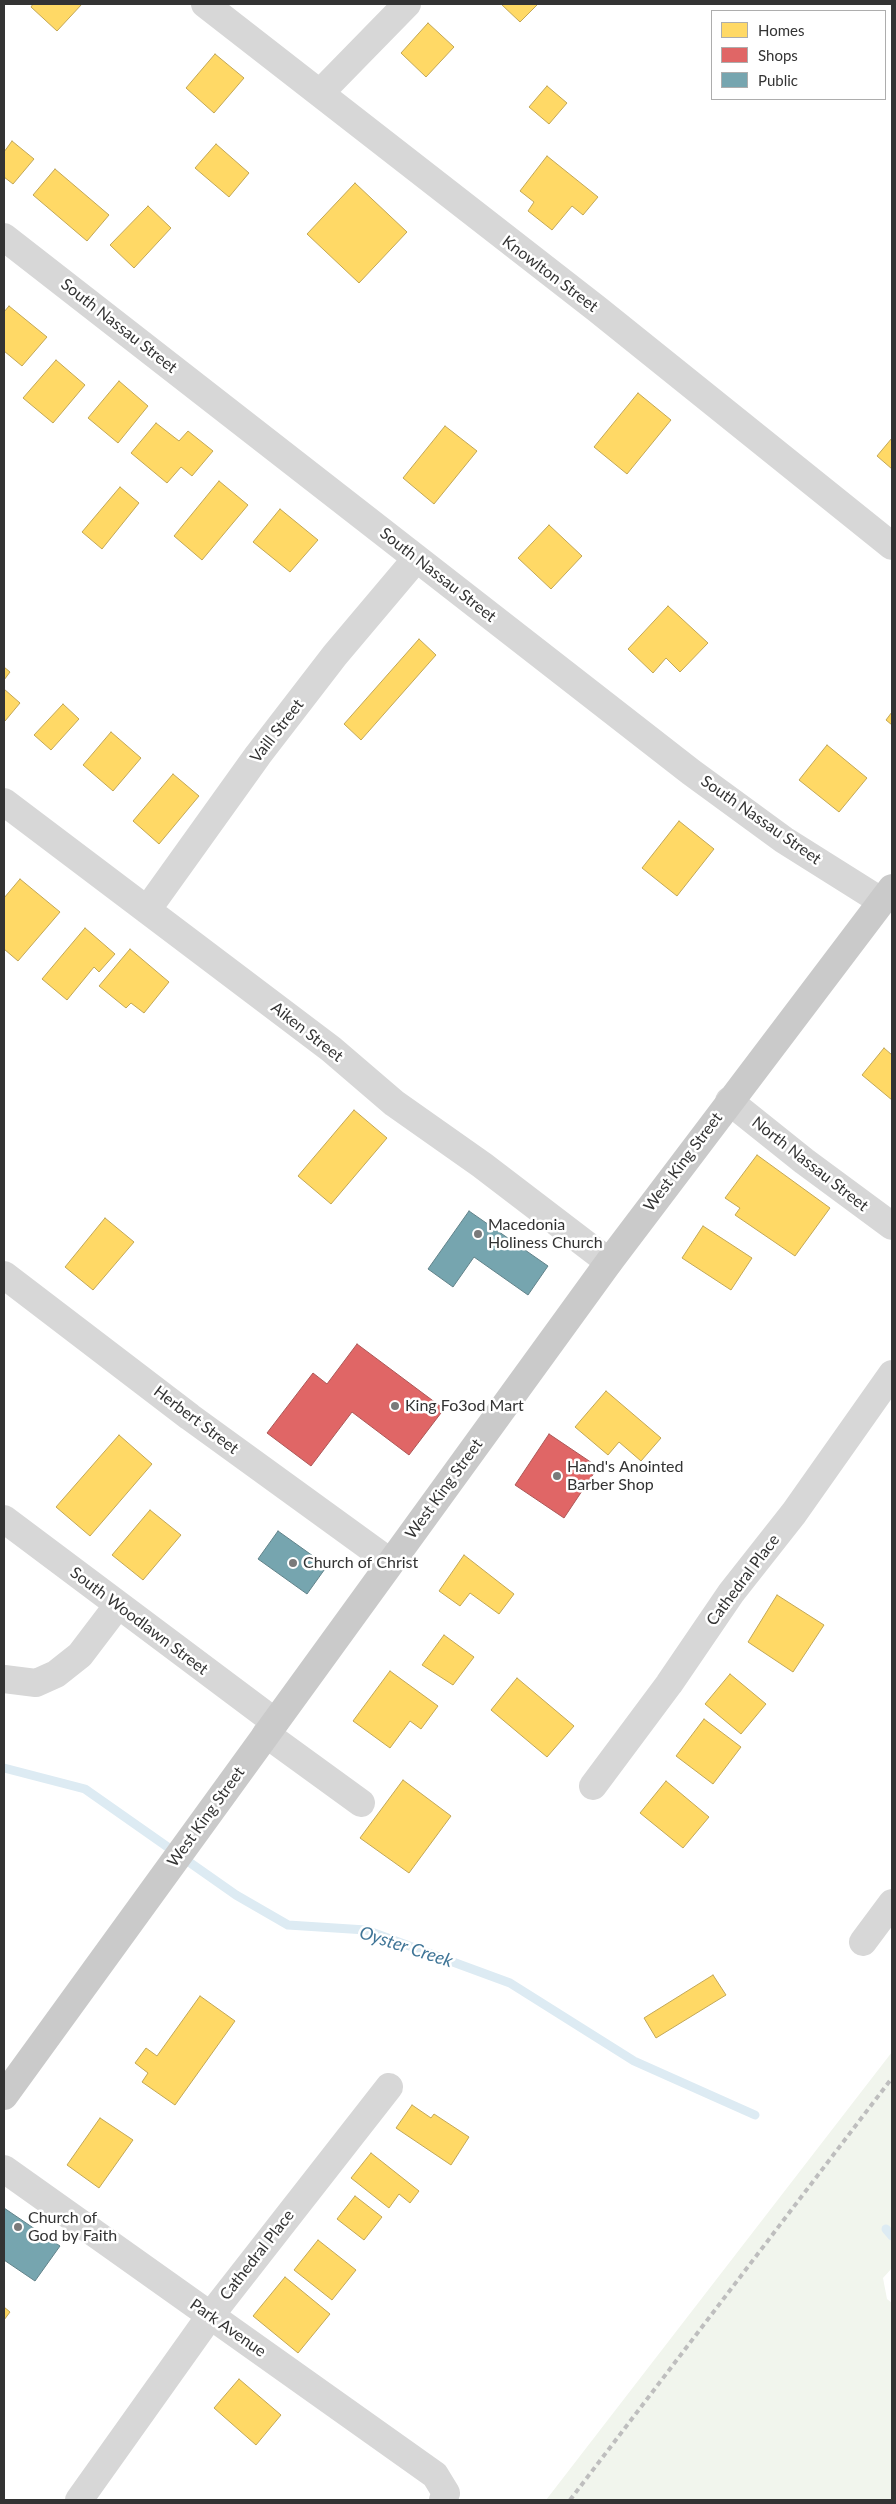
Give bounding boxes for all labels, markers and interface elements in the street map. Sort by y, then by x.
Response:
legend [711,10,886,100]
text: Homes [758,21,804,39]
text: Shops [758,46,798,64]
text: Public [758,71,798,89]
street label: Knowlton Street [498,232,602,316]
street label: South Nassau Street [57,275,181,377]
street label: South Nassau Street [376,524,500,626]
street label: Vaill Street [246,695,308,767]
street label: South Nassau Street [697,771,825,869]
street label: Aiken Street [267,998,347,1066]
street label: West King Street [640,1109,726,1215]
street label: North Nassau Street [748,1113,872,1215]
place label: Macedonia Holiness Church [488,1215,603,1253]
marker: Macedonia Holiness Church [472,1228,484,1240]
street label: Herbert Street [150,1382,242,1458]
place label: King Fo3od Mart [405,1396,524,1416]
marker: King Fo3od Mart [389,1400,401,1412]
street label: West King Street [401,1435,487,1543]
place label: Hand's Anointed Barber Shop [567,1457,684,1495]
marker: Hand's Anointed Barber Shop [551,1470,563,1482]
street label: Cathedral Place [702,1531,784,1629]
place label: Church of Christ [303,1553,418,1573]
marker: Church of Christ [287,1557,299,1569]
street label: South Woodlawn Street [66,1563,212,1679]
street label: West King Street [163,1763,249,1871]
water label: Oyster Creek [357,1922,455,1972]
street label: Cathedral Place [216,2206,298,2304]
place label: Church of God by Faith [28,2208,117,2246]
marker: Church of God by Faith [12,2221,24,2233]
street label: Park Avenue [186,2295,270,2361]

